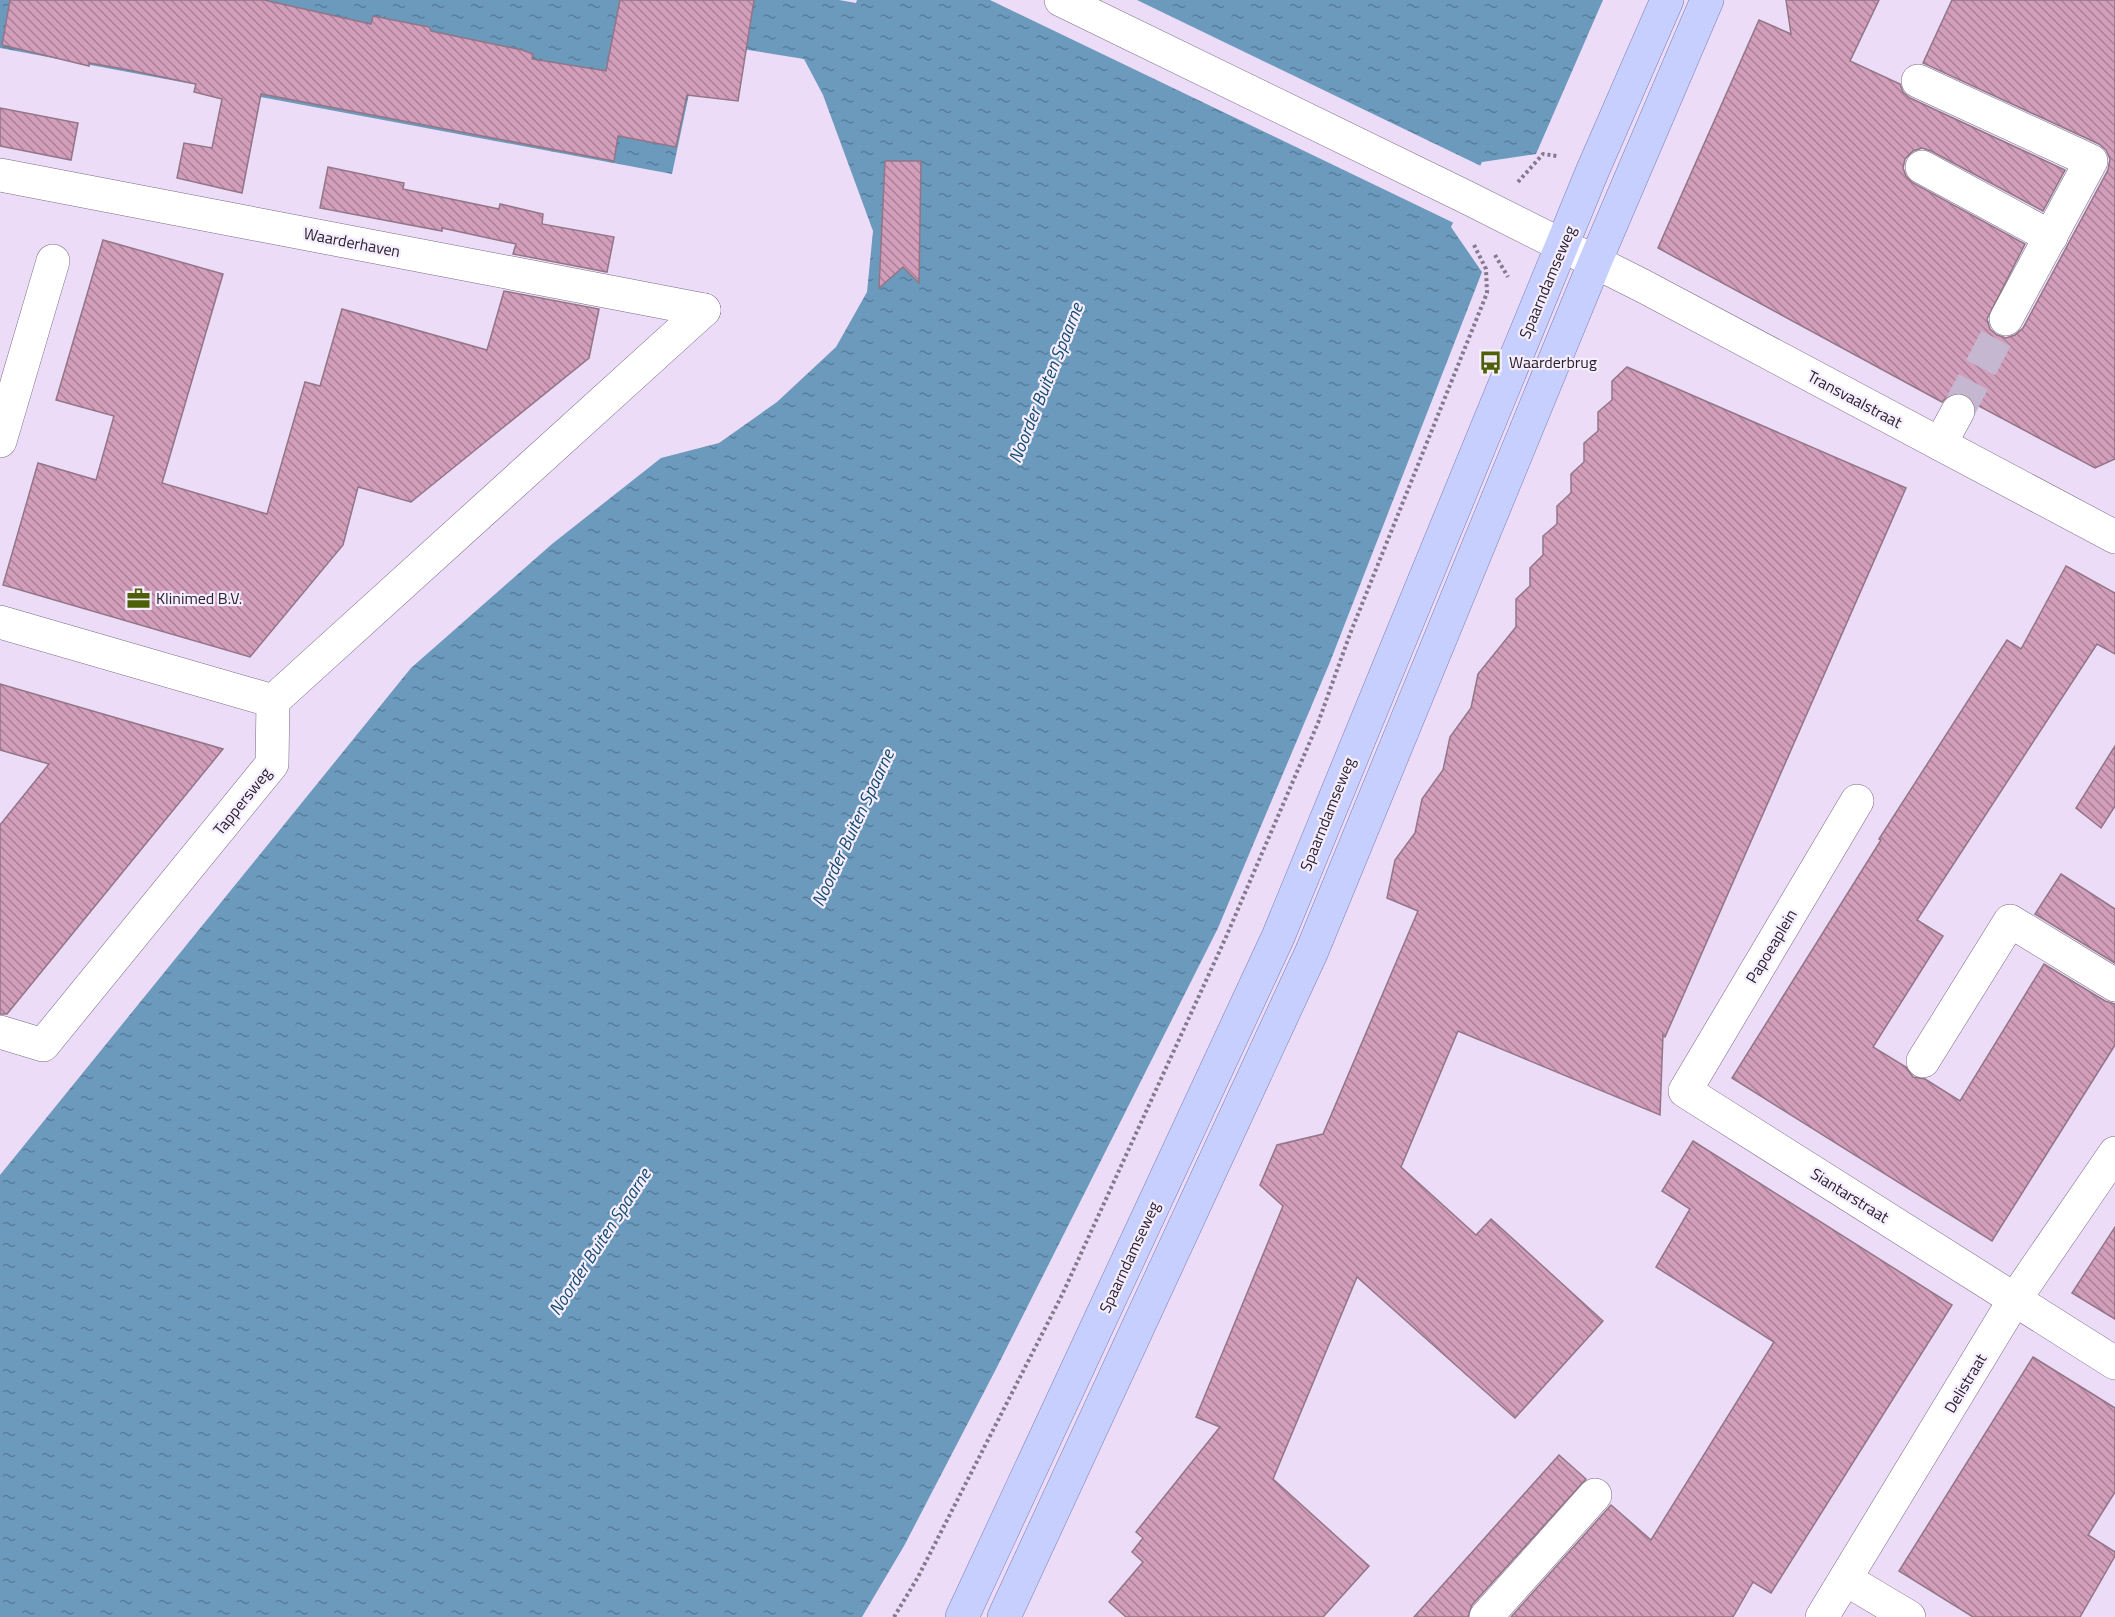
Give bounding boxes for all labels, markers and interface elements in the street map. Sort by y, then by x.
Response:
street label: Waarderhaven [302,221,402,263]
street label: Spaarndamseweg [1512,222,1582,342]
water label: Noorder Buiten Spaarne [1001,297,1091,467]
bus stop icon: Waarderbrug [1478,349,1504,375]
place label: Waarderbrug [1509,350,1597,374]
street label: Transvaalstraat [1803,364,1907,434]
office icon: Klinimed B.V. [125,585,151,611]
place label: Klinimed B.V. [156,586,242,610]
water label: Noorder Buiten Spaarne [804,743,902,911]
street label: Spaarndamseweg [1293,753,1361,875]
street label: Tappersweg [207,762,277,840]
street label: Papoeaplein [1739,904,1803,988]
street label: Siantarstraat [1806,1161,1894,1229]
water label: Noorder Buiten Spaarne [542,1162,658,1321]
street label: Spaarndamseweg [1093,1197,1165,1317]
street label: Delistraat [1938,1348,1992,1417]

